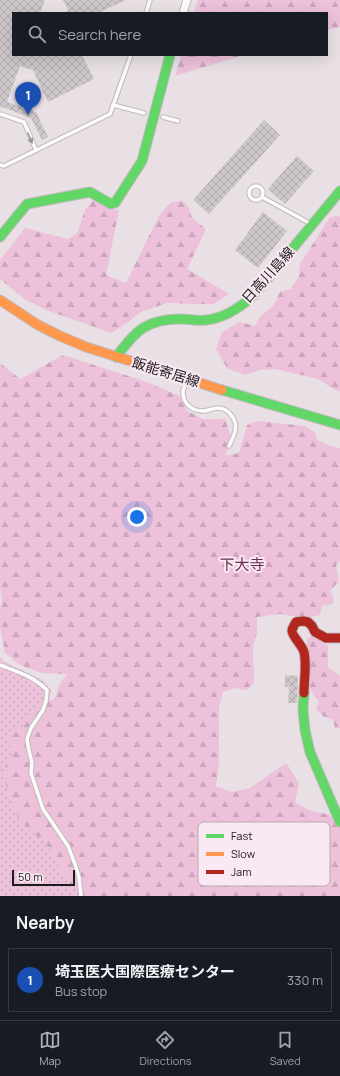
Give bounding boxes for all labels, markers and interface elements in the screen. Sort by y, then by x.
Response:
search box [12,12,328,56]
icon: search [26,23,48,45]
text: Search here [58,24,141,45]
pin: 1 [15,82,41,115]
one-way arrow [28,132,34,144]
street label: 日高川島線 [237,242,298,307]
street label: 飯能寄居線 [130,352,202,391]
your location [127,507,147,527]
district label: 下大寺 [219,554,265,575]
legend [198,822,330,886]
text: Fast [231,828,253,843]
text: Slow [231,846,256,861]
text: Jam [231,864,252,879]
scale bar [12,868,75,887]
text: 50 m [18,869,43,884]
text: Nearby [16,911,74,934]
text: 埼玉医大国際医療センター [55,961,235,982]
text: 1 [27,971,33,989]
text: 330 m [287,971,323,989]
text: Bus stop [55,982,107,1000]
tab: Map [39,1029,61,1068]
tab: Directions [139,1029,192,1068]
tab: Saved [270,1029,301,1068]

